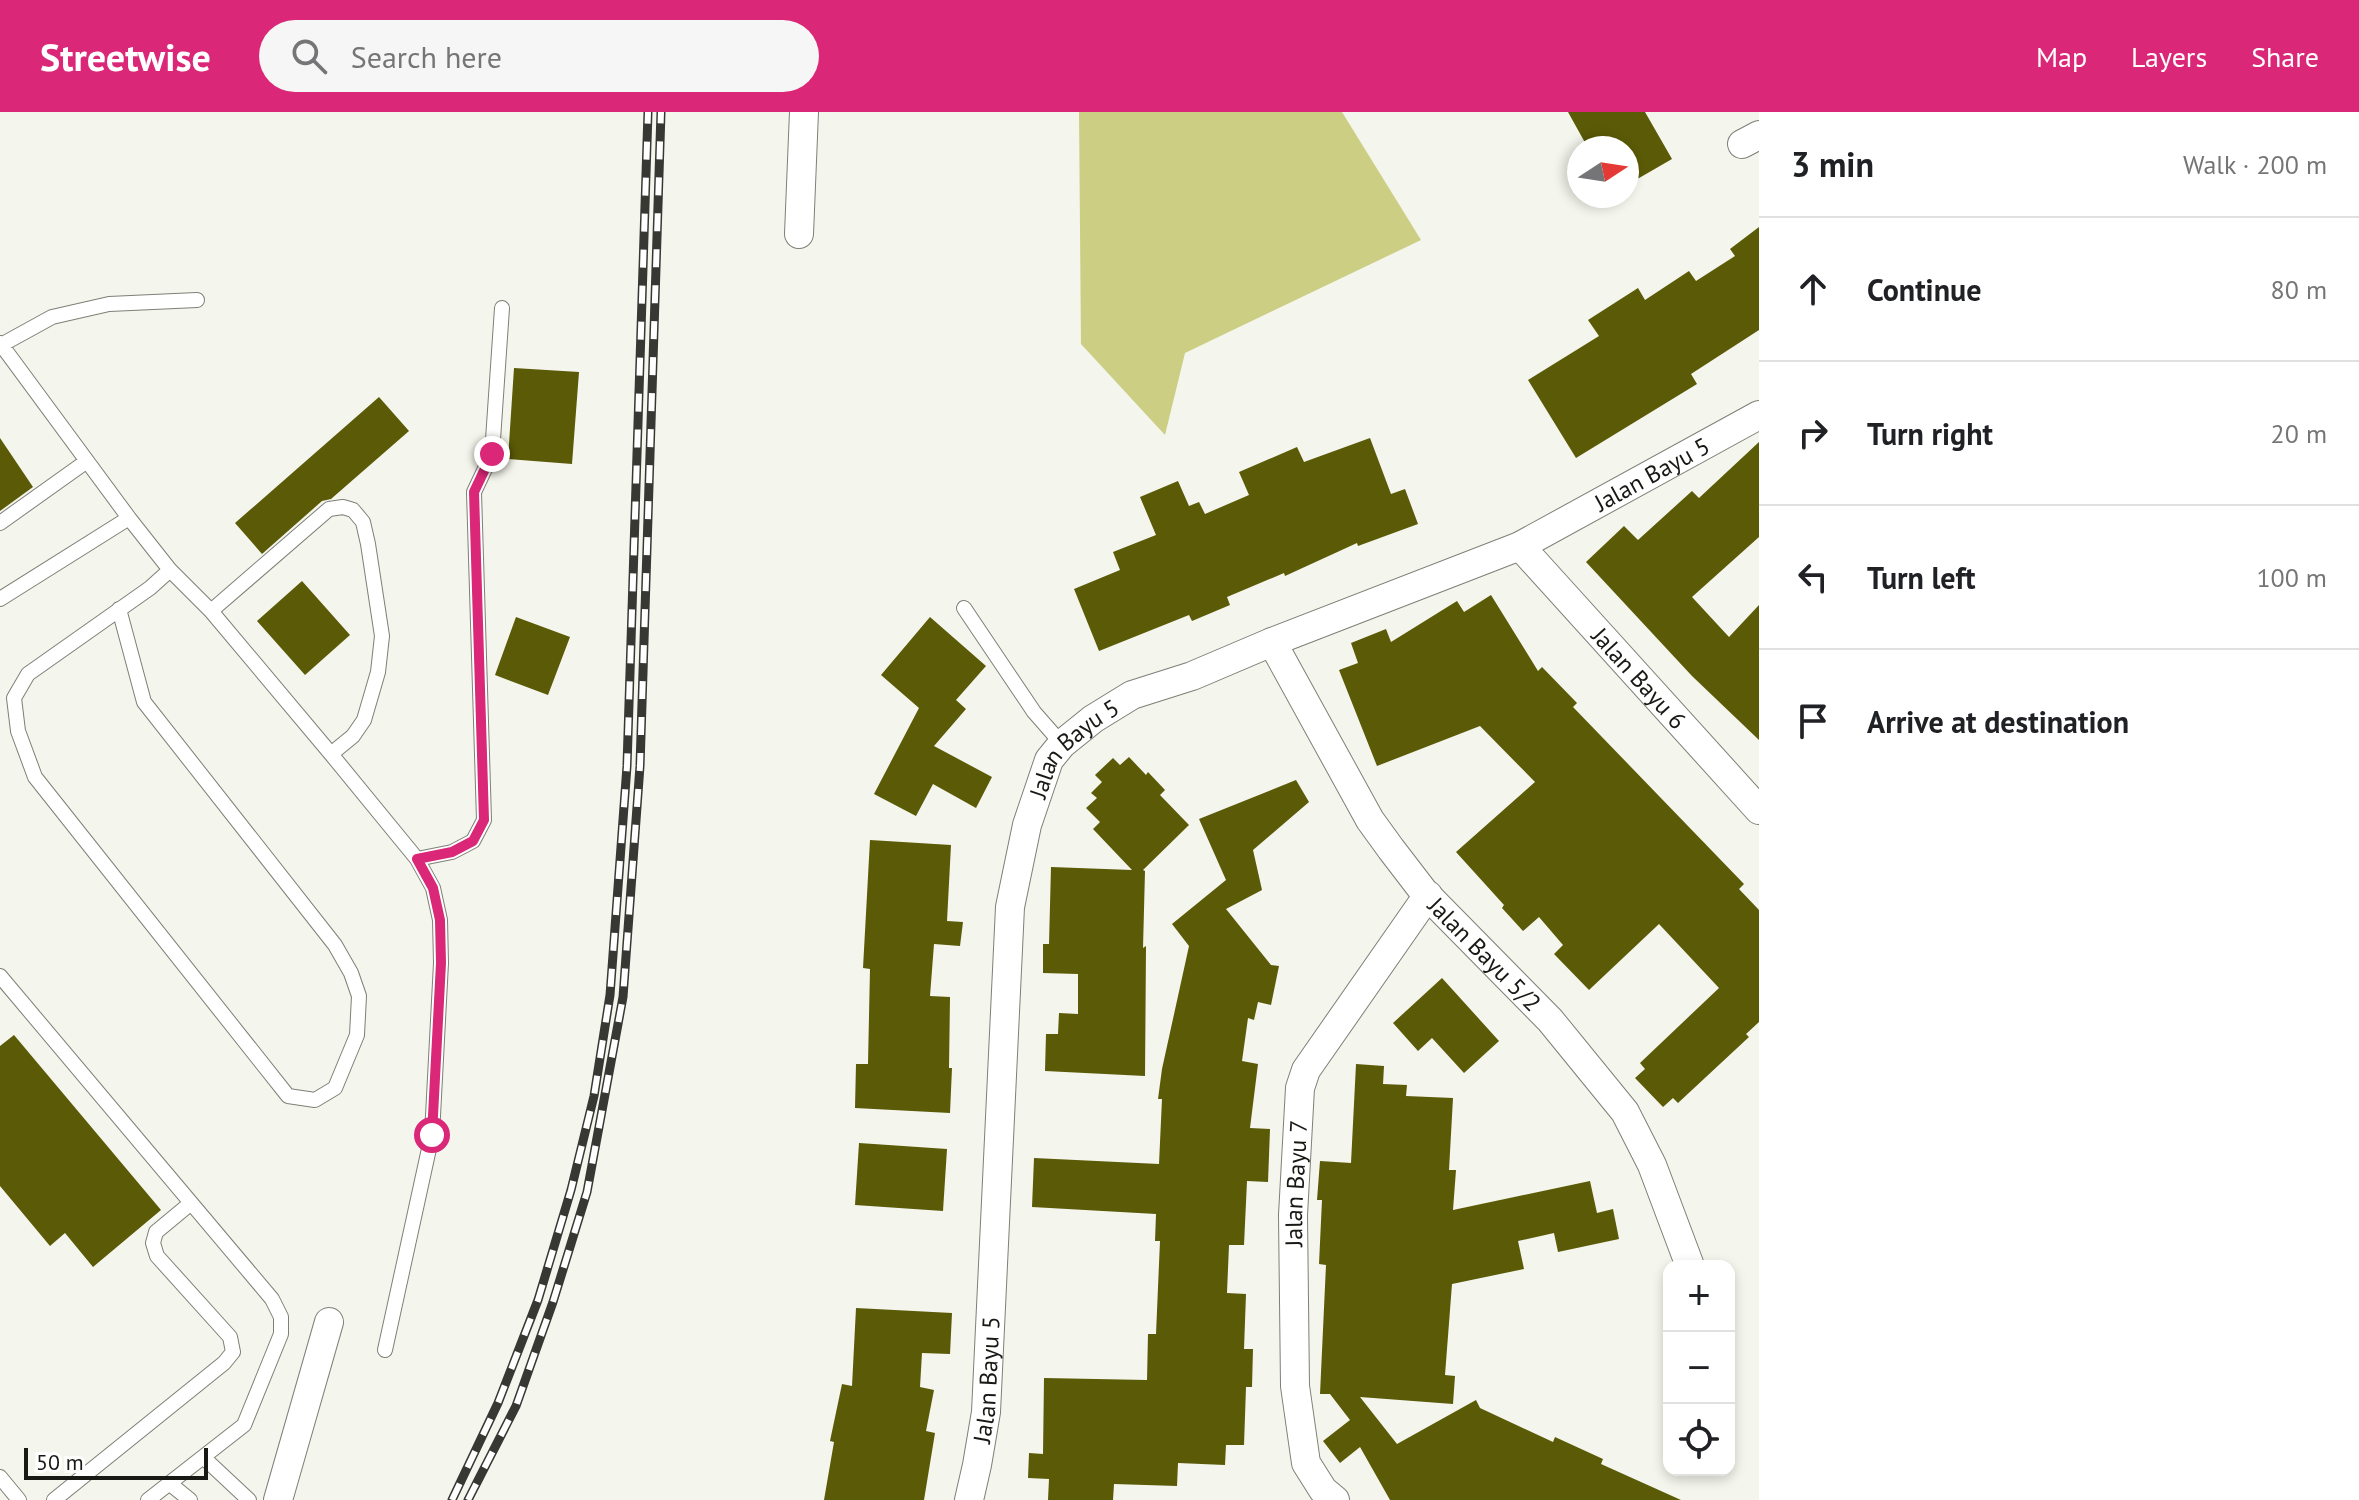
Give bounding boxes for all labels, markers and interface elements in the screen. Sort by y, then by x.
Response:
search box [259,20,819,92]
text: Streetwise [40,32,211,81]
icon: search [287,34,331,78]
text: Search here [351,37,502,76]
text: Map [2036,38,2087,75]
text: Layers [2131,38,2207,75]
text: Share [2251,38,2319,75]
north arrow [1567,136,1639,208]
text: 3 min [1791,142,1874,186]
text: Walk · 200 m [2183,148,2327,181]
icon: ahead [1791,267,1835,311]
text: Continue [1867,270,1981,309]
text: 80 m [2271,273,2327,306]
icon: right [1791,411,1835,455]
text: Turn right [1867,414,1993,453]
text: 20 m [2271,417,2327,450]
street label: Jalan Bayu 5 [1588,430,1715,518]
route end [474,436,510,472]
icon: left [1791,555,1835,599]
text: Turn left [1867,558,1975,597]
text: 100 m [2256,561,2327,594]
street label: Jalan Bayu 6 [1585,620,1694,735]
street label: Jalan Bayu 5 [1021,691,1124,803]
icon: arrive [1791,699,1835,743]
text: Arrive at destination [1867,702,2129,741]
street label: Jalan Bayu 5/2 [1421,889,1548,1018]
route start [414,1117,450,1153]
street label: Jalan Bayu 7 [1277,1119,1314,1248]
map controls [1663,1260,1735,1476]
button: + [1663,1260,1735,1332]
street label: Jalan Bayu 5 [965,1316,1006,1446]
button: − [1663,1332,1735,1404]
button: locate [1663,1404,1735,1476]
scale bar [24,1444,208,1480]
text: 50 m [36,1448,84,1476]

